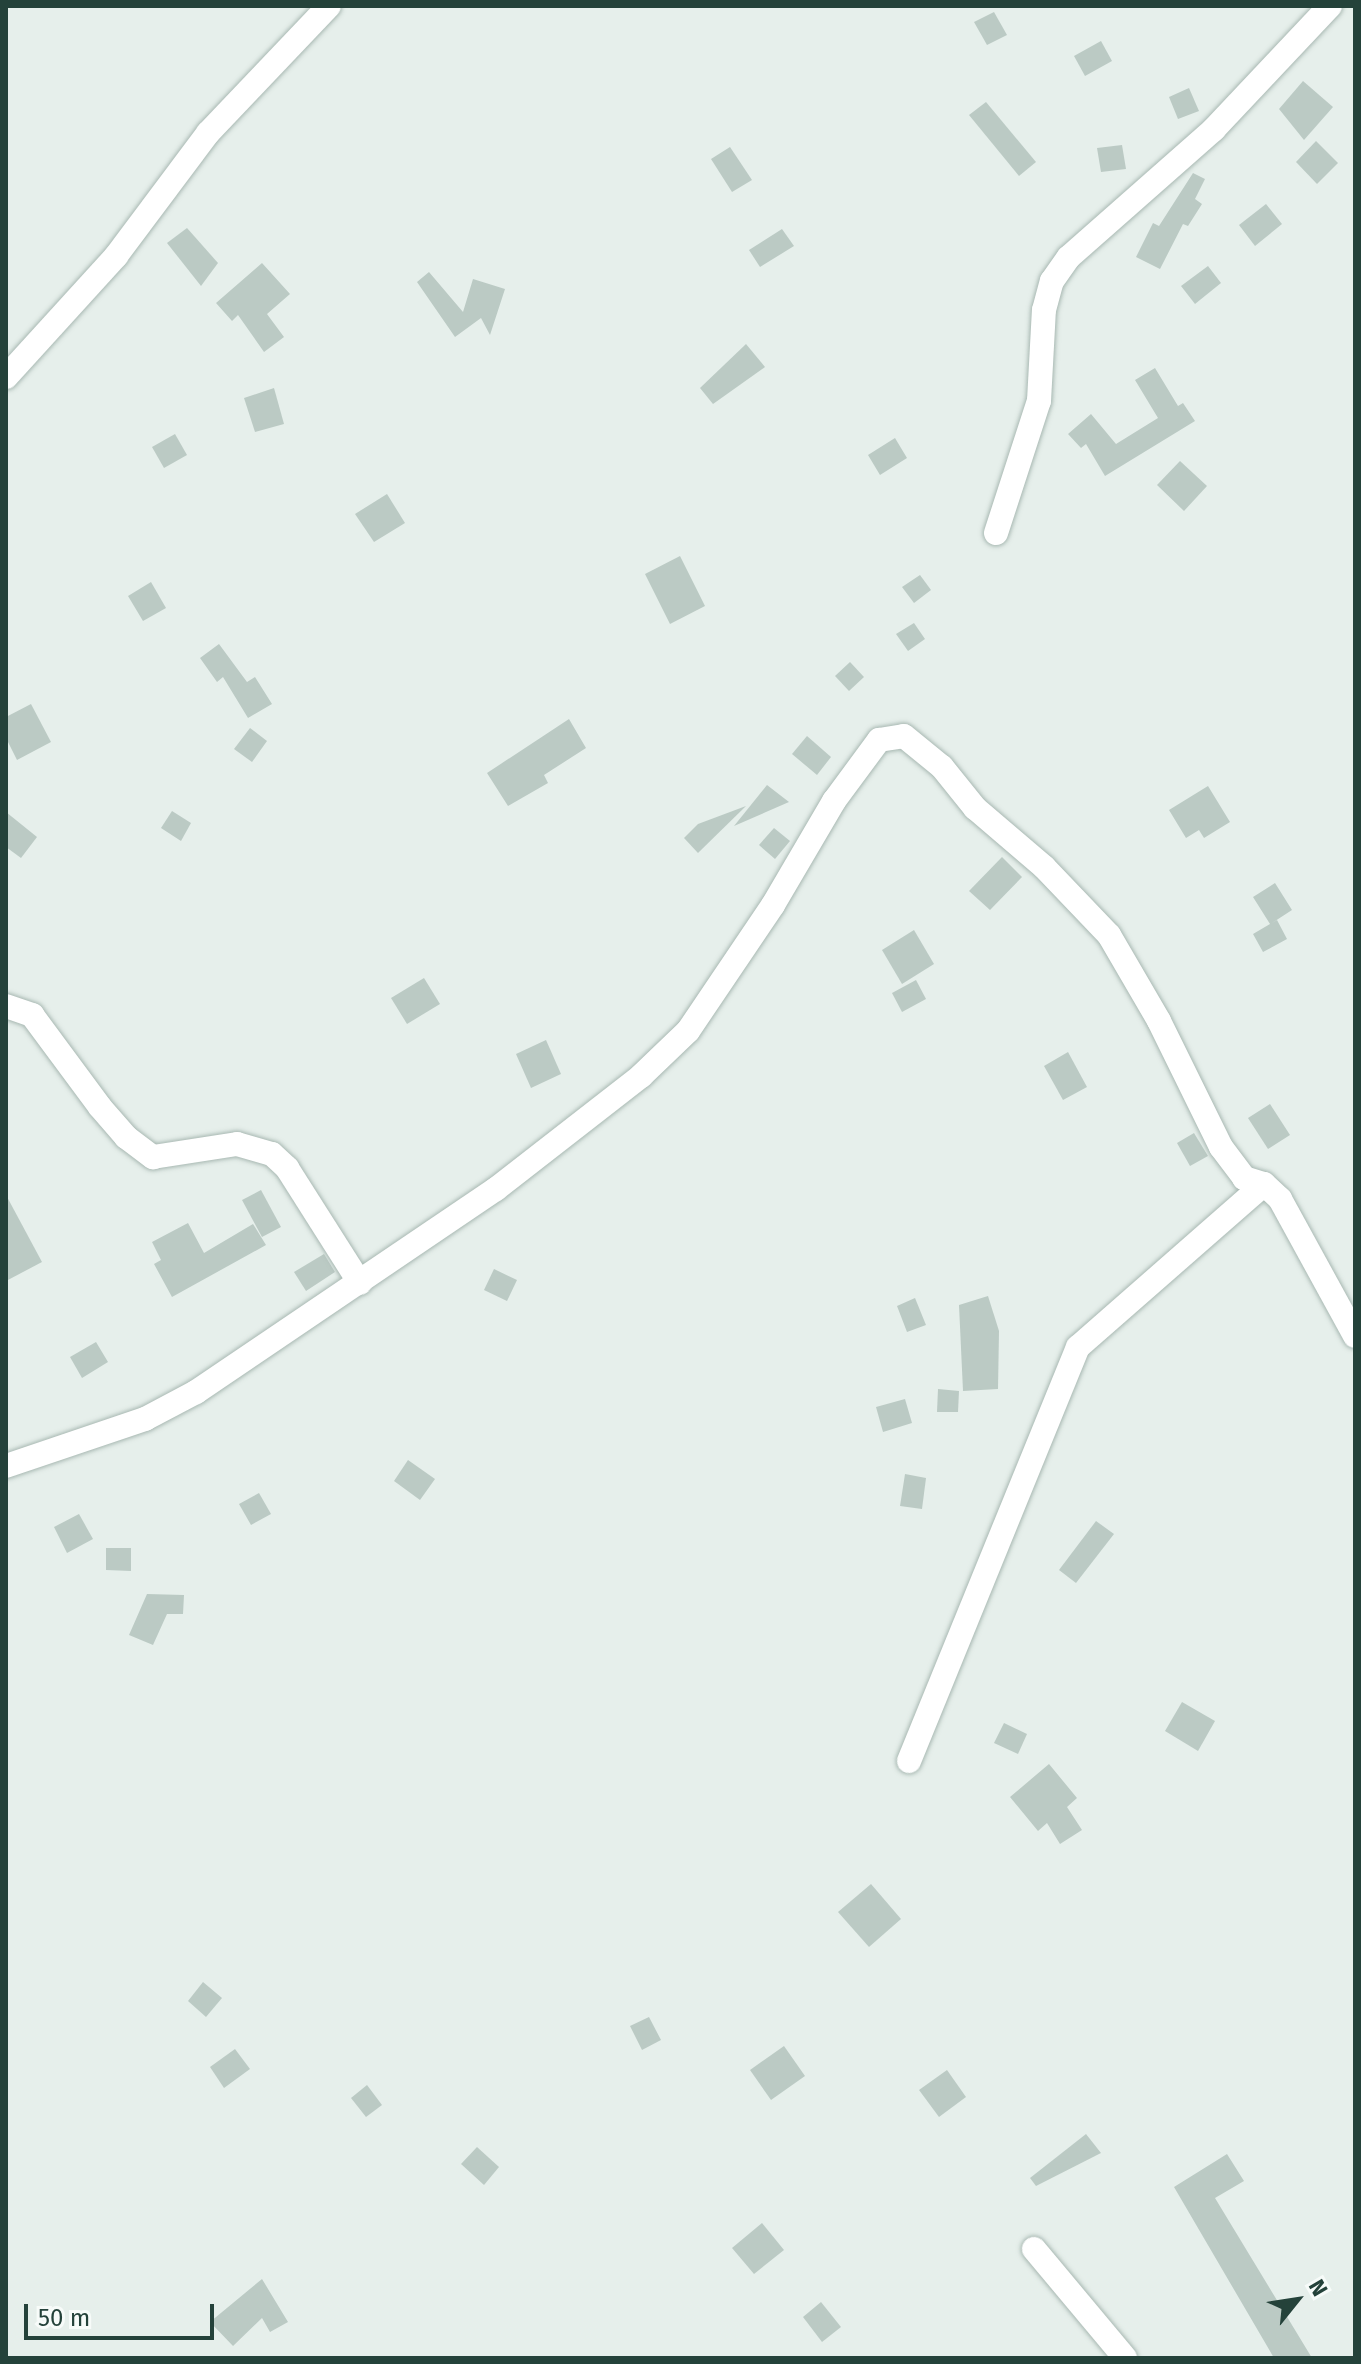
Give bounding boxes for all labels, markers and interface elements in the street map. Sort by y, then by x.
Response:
north arrow [1257,2260,1337,2340]
text: N [1303,2275,1334,2301]
scale bar [28,2288,218,2338]
text: 50 m [38,2304,90,2332]

